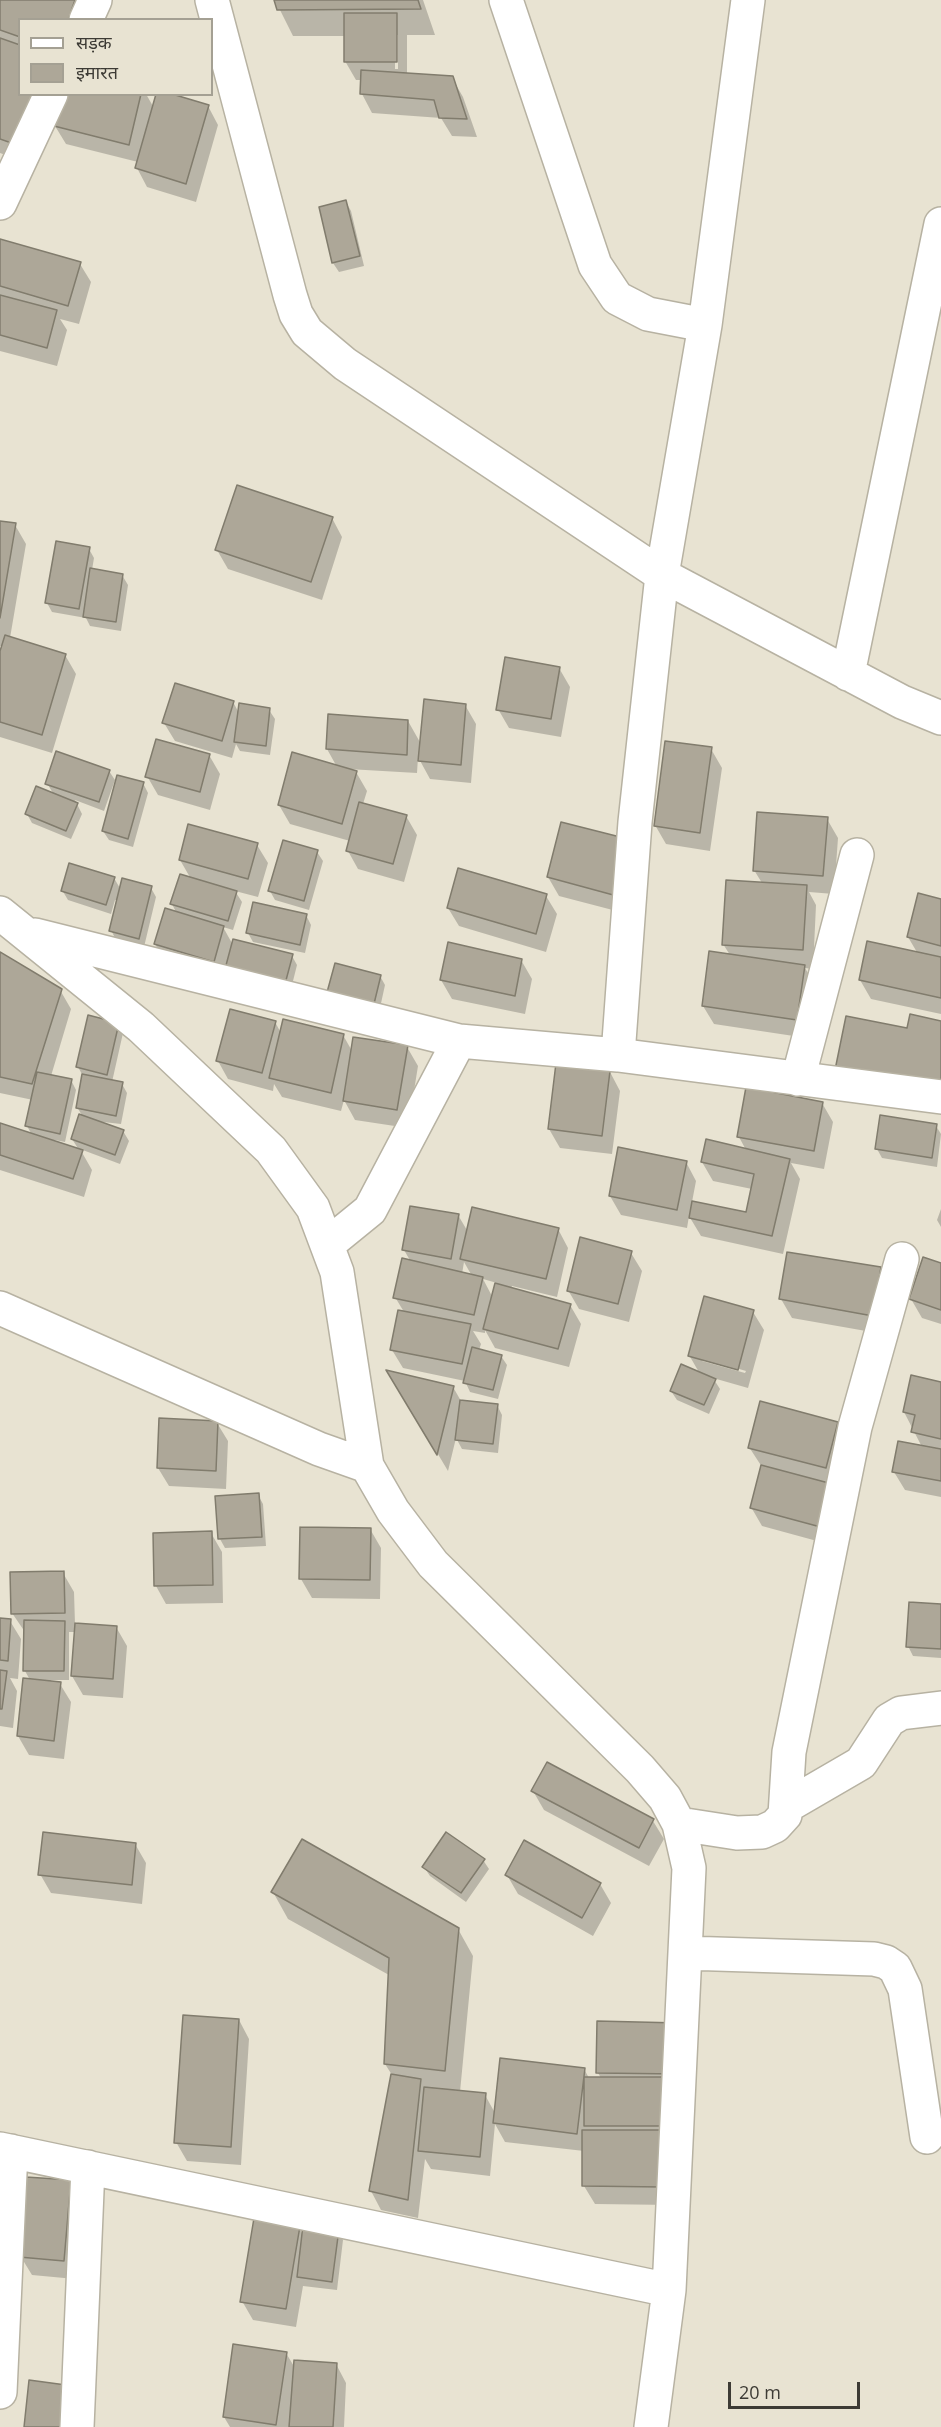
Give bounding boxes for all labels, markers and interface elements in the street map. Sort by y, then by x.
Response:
legend [18,18,213,96]
text: सड़क [76,30,112,54]
text: इमारत [76,60,118,84]
scale bar [731,2370,863,2408]
text: 20 m [739,2380,781,2404]

